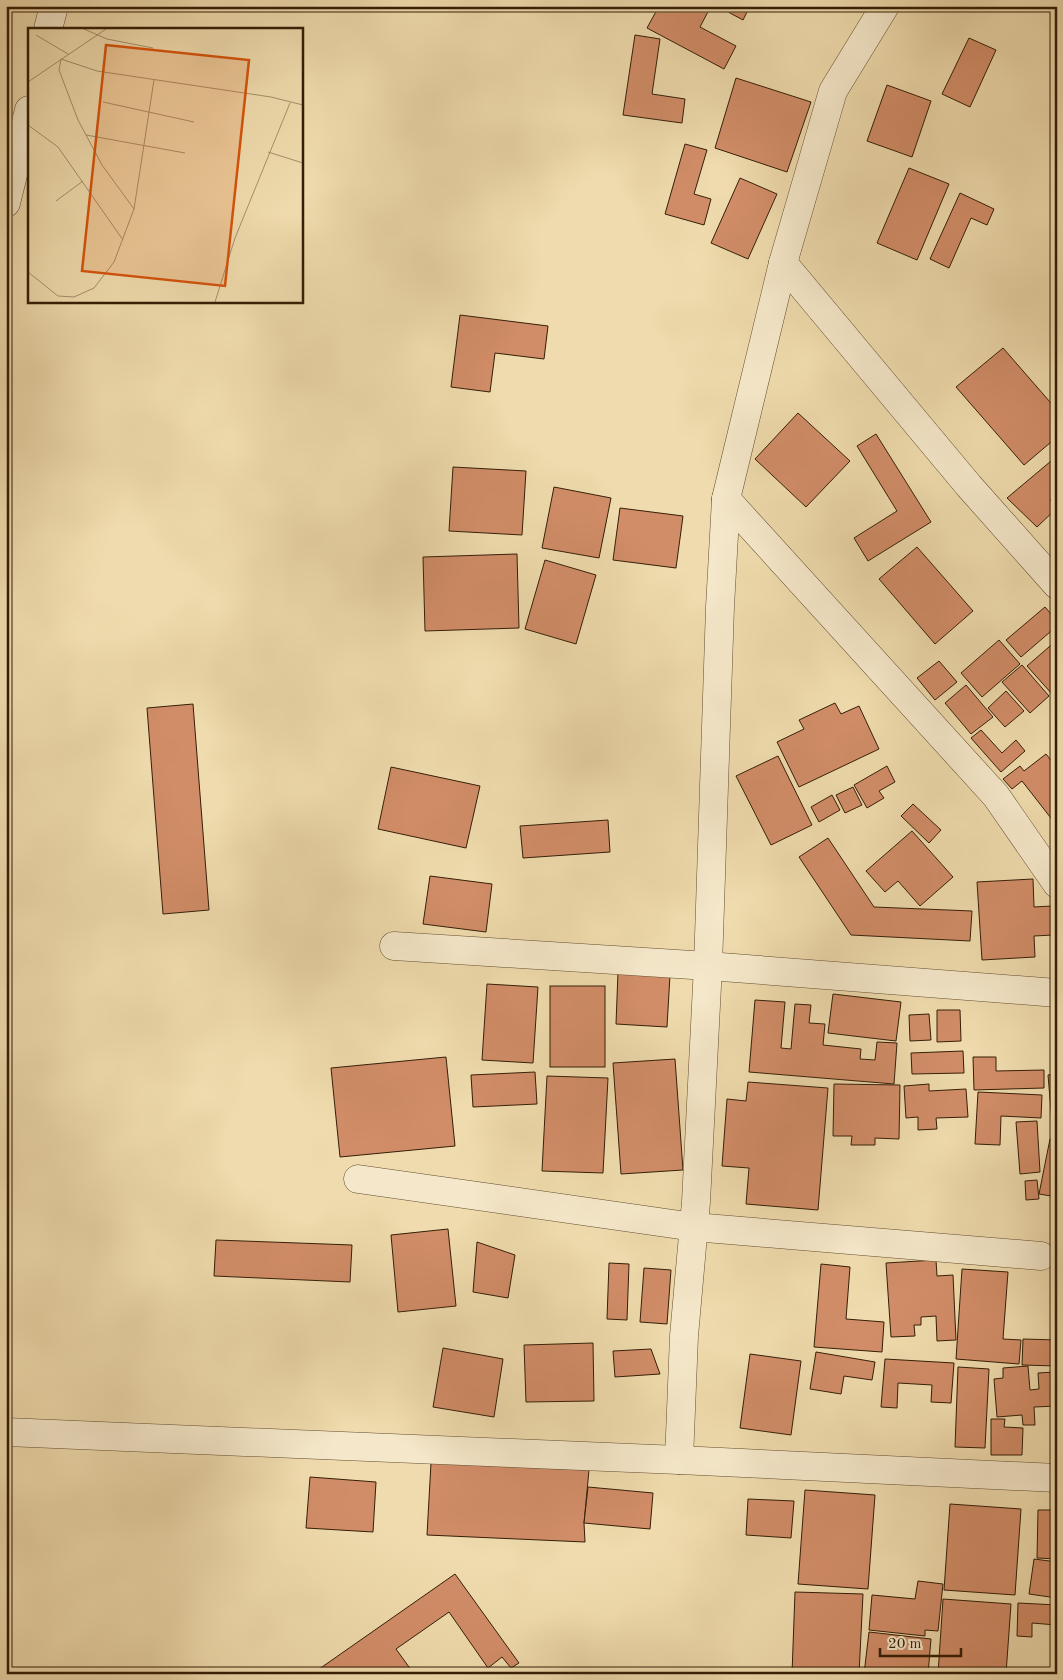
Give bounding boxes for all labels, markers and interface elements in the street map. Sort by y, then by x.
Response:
inset map [28,28,302,302]
scale bar [880,1625,962,1657]
text: 20 m [888,1637,922,1652]

